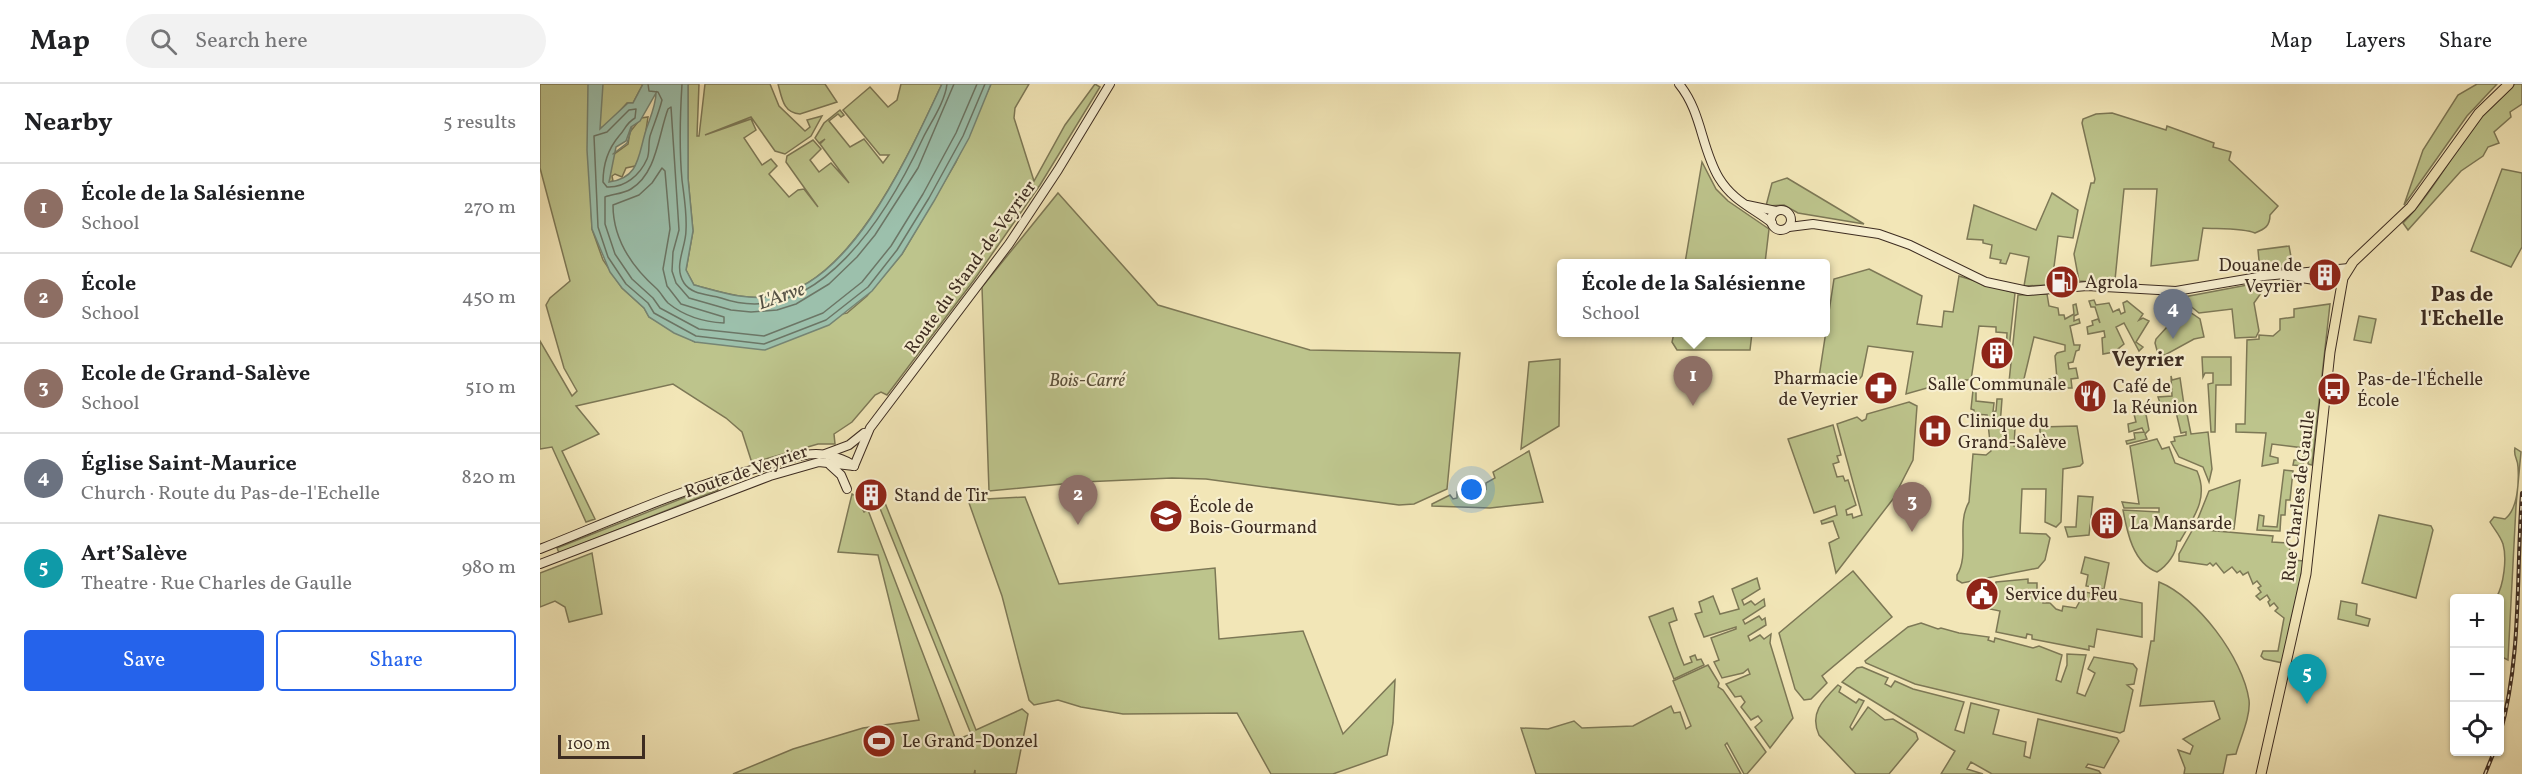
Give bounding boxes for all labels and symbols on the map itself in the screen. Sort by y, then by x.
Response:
street label: Route du Stand-de-Veyrier [900,175,1043,360]
place label: Douane de Veyrier [2219,254,2302,300]
building icon: Douane de Veyrier [2307,257,2343,293]
fuel station icon: Agrola [2044,264,2080,300]
place label: Agrola [2085,271,2138,296]
water label: L'Arve [754,276,810,318]
district label: Pas de l'Echelle [2420,281,2504,334]
pin: 4 [2154,290,2192,339]
building icon: Salle Communale [1979,335,2015,371]
district label: Veyrier [2112,346,2184,375]
pin: 1 [1674,356,1712,406]
place label: Pharmacie de Veyrier [1773,367,1858,413]
place label: Pas-de-l'Échelle École [2357,368,2483,414]
park label: Bois-Carré [1049,369,1127,394]
pharmacy icon: Pharmacie de Veyrier [1863,370,1899,406]
bus stop icon: Pas-de-l'Échelle École [2316,371,2352,407]
place label: Salle Communale [1928,373,2066,398]
place label: Café de la Réunion [2113,375,2198,421]
restaurant icon: Café de la Réunion [2072,378,2108,414]
street label: Rue Charles de Gaulle [2277,409,2322,583]
place label: Clinique du Grand-Salève [1958,410,2067,456]
hospital icon: Clinique du Grand-Salève [1917,413,1953,449]
street label: Route de Veyrier [681,439,812,505]
your location [1457,475,1486,504]
pin: 2 [1058,476,1098,525]
building icon: Stand de Tir [853,477,889,513]
pin: 3 [1892,482,1932,532]
place label: Stand de Tir [894,484,989,509]
place label: École de Bois-Gourmand [1189,495,1317,541]
school or university icon: École de Bois-Gourmand [1148,498,1184,534]
building icon: La Mansarde [2089,505,2125,541]
place label: La Mansarde [2130,512,2232,537]
public building icon: Service du Feu [1964,576,2000,612]
place label: Service du Feu [2005,583,2118,608]
pin: 5 [2288,654,2326,704]
sports icon: Le Grand-Donzel [861,723,897,759]
place label: Le Grand-Donzel [902,730,1038,755]
scale bar [558,732,645,760]

